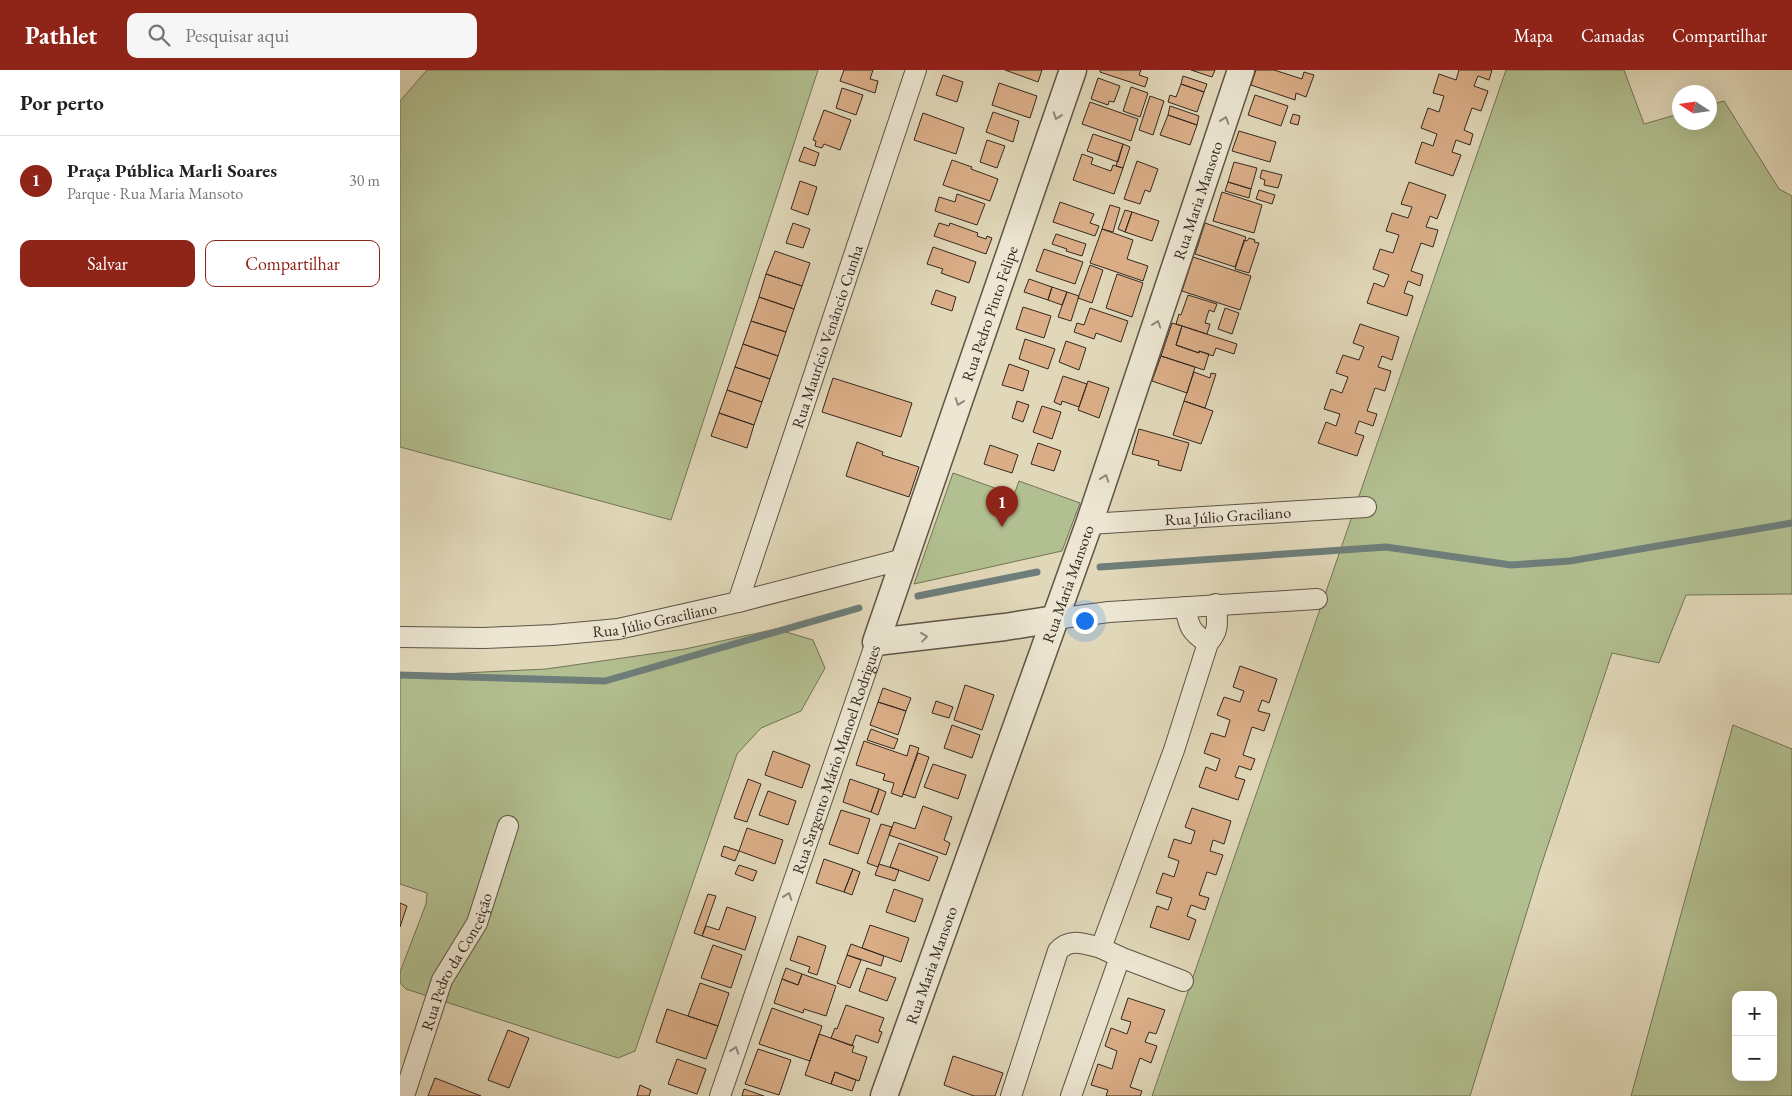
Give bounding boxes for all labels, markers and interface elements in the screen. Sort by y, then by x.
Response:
search box [127,13,477,58]
text: Pathlet [25,20,97,51]
icon: search [145,21,173,49]
text: Pesquisar aqui [185,23,289,48]
text: Mapa [1514,24,1553,47]
text: Camadas [1581,24,1644,47]
text: Compartilhar [1672,24,1767,47]
north arrow [1672,85,1717,130]
text: Por perto [20,89,104,116]
one-way arrow [1053,111,1063,120]
one-way arrow [1219,116,1229,125]
street label: Rua Maria Mansoto [1168,138,1227,262]
text: Praça Pública Marli Soares [67,158,277,183]
text: 1 [32,170,40,191]
text: 30 m [349,170,380,191]
text: Parque · Rua Maria Mansoto [67,183,243,204]
button: Salvar [20,240,195,287]
button: Compartilhar [205,240,380,287]
street label: Rua Maurício Venâncio Cunha [786,241,868,431]
street label: Rua Pedro Pinto Felipe [956,243,1022,384]
one-way arrow [1151,320,1161,328]
one-way arrow [954,397,964,406]
one-way arrow [1099,474,1109,483]
pin: 1 [986,486,1018,527]
street label: Rua Júlio Graciliano [1164,501,1292,530]
street label: Rua Maria Mansoto [1037,522,1098,646]
street label: Rua Júlio Graciliano [591,597,719,642]
your location [1072,608,1098,634]
one-way arrow [921,632,929,643]
street label: Rua Sargento Mário Manoel Rodrigues [787,642,885,877]
street label: Rua Pedro da Conceição [416,890,497,1033]
one-way arrow [783,893,793,901]
street label: Rua Maria Mansoto [900,903,962,1027]
map controls [1732,991,1777,1081]
button: + [1732,991,1777,1036]
button: − [1732,1036,1777,1081]
one-way arrow [730,1046,740,1055]

